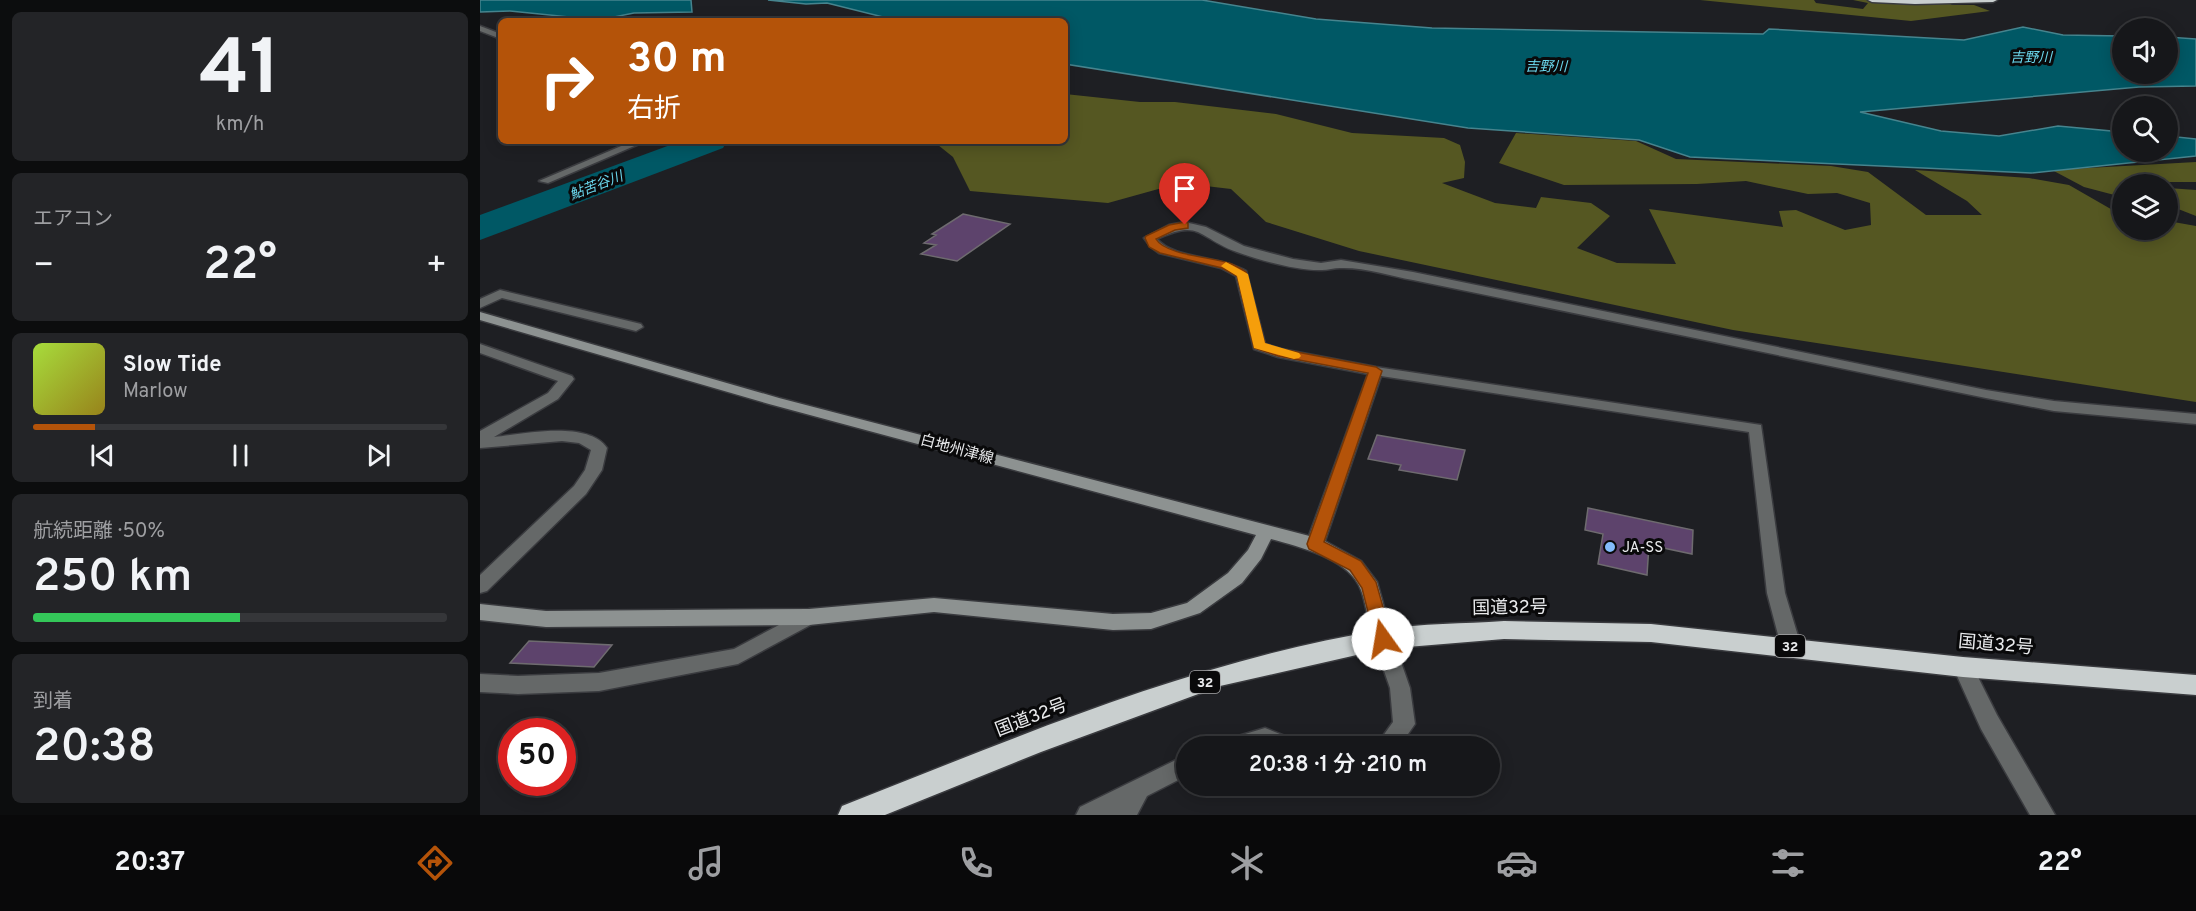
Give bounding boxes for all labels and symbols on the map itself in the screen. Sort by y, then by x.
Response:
water label: 吉野川 [2010,50,2054,67]
water label: 吉野川 [1525,59,1569,76]
pin [1159,163,1210,225]
water label: 鮎苦谷川 [567,168,628,204]
street label: 白地州津線 [918,431,996,469]
place label: JA-SS [1622,539,1663,558]
marker: JA-SS [1603,540,1617,554]
street label: 国道32号 [1472,596,1548,621]
position arrow [1351,607,1415,671]
street label: 国道32号 [1957,631,2034,660]
road number: 32 [1775,635,1805,657]
road number: 32 [1190,671,1220,693]
street label: 国道32号 [992,694,1071,743]
speed limit sign: 50 [498,718,576,796]

